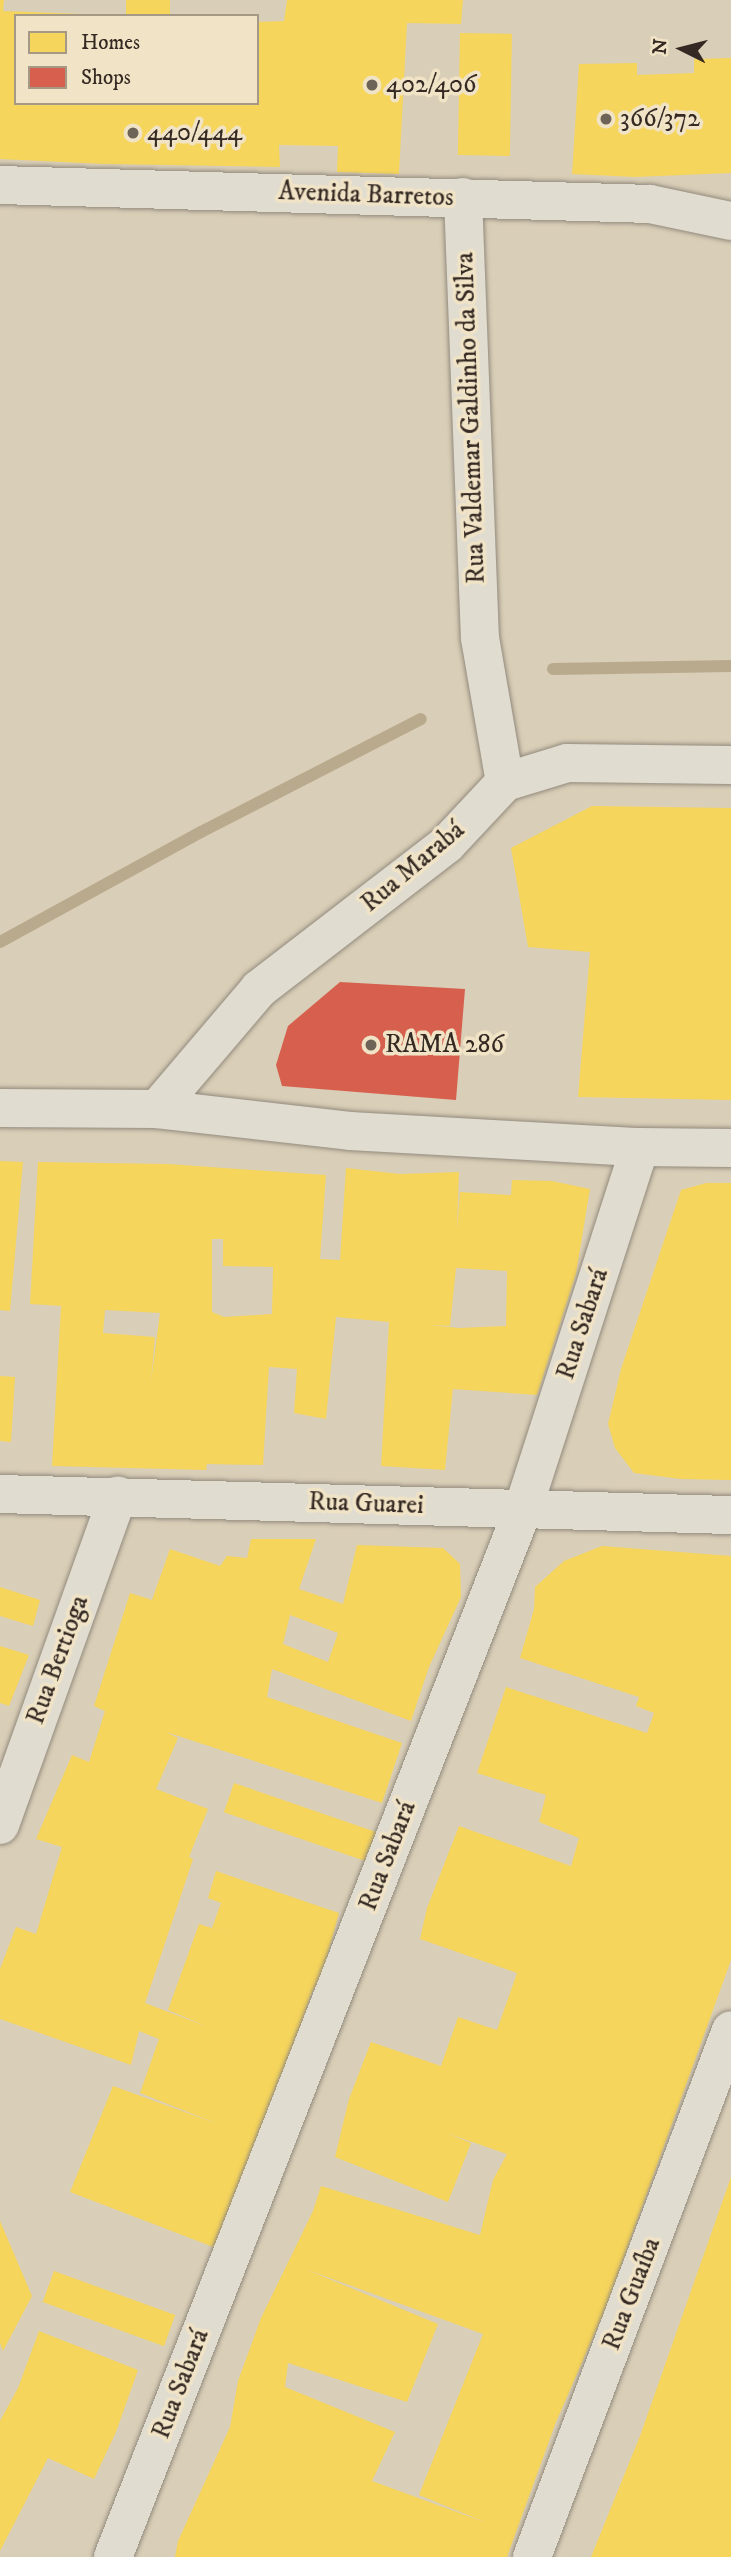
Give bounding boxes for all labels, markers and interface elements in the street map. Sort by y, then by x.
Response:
legend [14,14,259,105]
north arrow [647,14,717,84]
text: Homes [81,30,140,56]
text: N [648,38,673,56]
text: Shops [81,65,131,91]
place label: 402/406 [386,69,477,101]
marker: 402/406 [364,77,380,93]
place label: 366/372 [620,103,700,135]
marker: 366/372 [598,111,614,127]
place label: 440/444 [147,117,242,149]
marker: 440/444 [125,125,141,141]
street label: Avenida Barretos [278,176,454,214]
street label: Rua Valdemar Galdinho da Silva [450,252,492,584]
street label: Rua Marabá [355,815,471,919]
place label: RAMA 286 [385,1029,504,1061]
marker: RAMA 286 [363,1037,379,1053]
street label: Rua Sabará [550,1264,616,1384]
street label: Rua Guarei [308,1486,424,1522]
street label: Rua Bertioga [20,1591,96,1729]
street label: Rua Sabará [353,1797,423,1915]
street label: Rua Guaíba [596,2233,668,2355]
street label: Rua Sabará [146,2325,216,2443]

